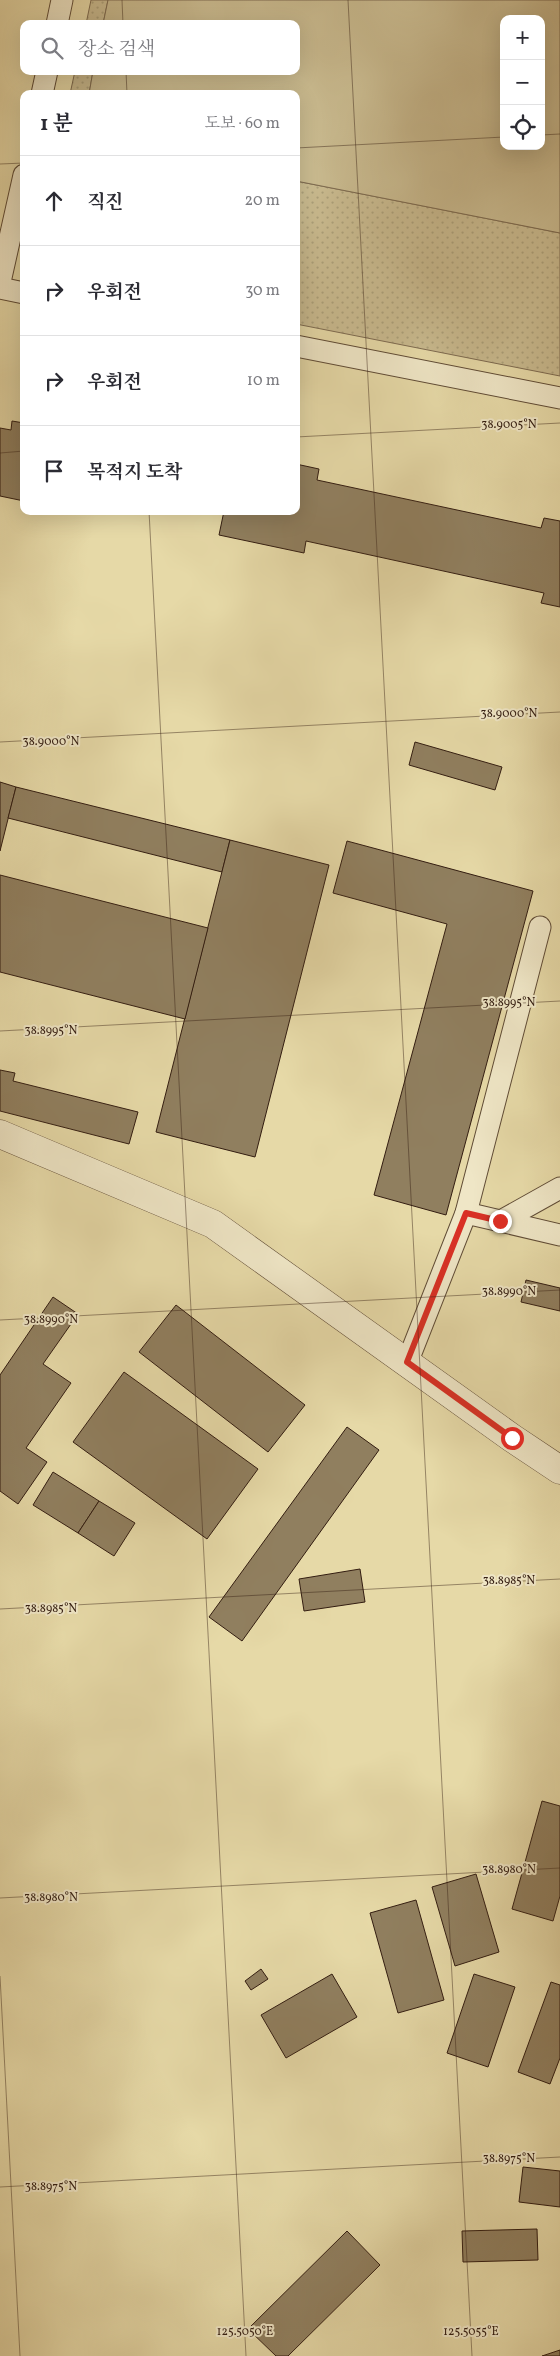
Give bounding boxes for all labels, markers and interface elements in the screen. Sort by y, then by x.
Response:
map controls [500,15,545,150]
button: + [500,15,545,60]
search box [20,20,300,75]
icon: search [38,34,66,62]
text: 장소 검색 [78,37,155,63]
button: − [500,60,545,105]
button: locate [500,105,545,150]
text: 1 분 [40,110,73,139]
text: 도보 · 60 m [204,113,280,135]
icon: ahead [40,187,68,215]
text: 직진 [87,190,124,216]
text: 20 m [245,190,280,212]
icon: right [40,277,68,305]
text: 우회전 [87,280,142,306]
text: 30 m [245,280,280,302]
icon: right [40,367,68,395]
text: 우회전 [87,370,142,396]
text: 10 m [247,370,280,392]
text: 38.9005°N [481,417,537,433]
icon: arrive [40,457,68,485]
text: 목적지 도착 [87,460,183,486]
text: 38.9000°N [481,706,538,722]
text: 38.9000°N [23,734,80,750]
text: 38.8995°N [483,995,535,1011]
text: 38.8995°N [25,1023,77,1039]
route end [489,1210,512,1233]
text: 38.8990°N [482,1284,536,1300]
text: 38.8990°N [24,1312,78,1328]
route start [501,1427,524,1450]
text: 38.8985°N [483,1573,535,1589]
text: 38.8985°N [25,1601,77,1617]
text: 38.8980°N [482,1862,536,1878]
text: 38.8980°N [24,1890,78,1906]
text: 38.8975°N [483,2151,535,2167]
text: 38.8975°N [25,2179,77,2195]
text: 125.5050°E [217,2324,273,2340]
text: 125.5055°E [443,2324,499,2340]

